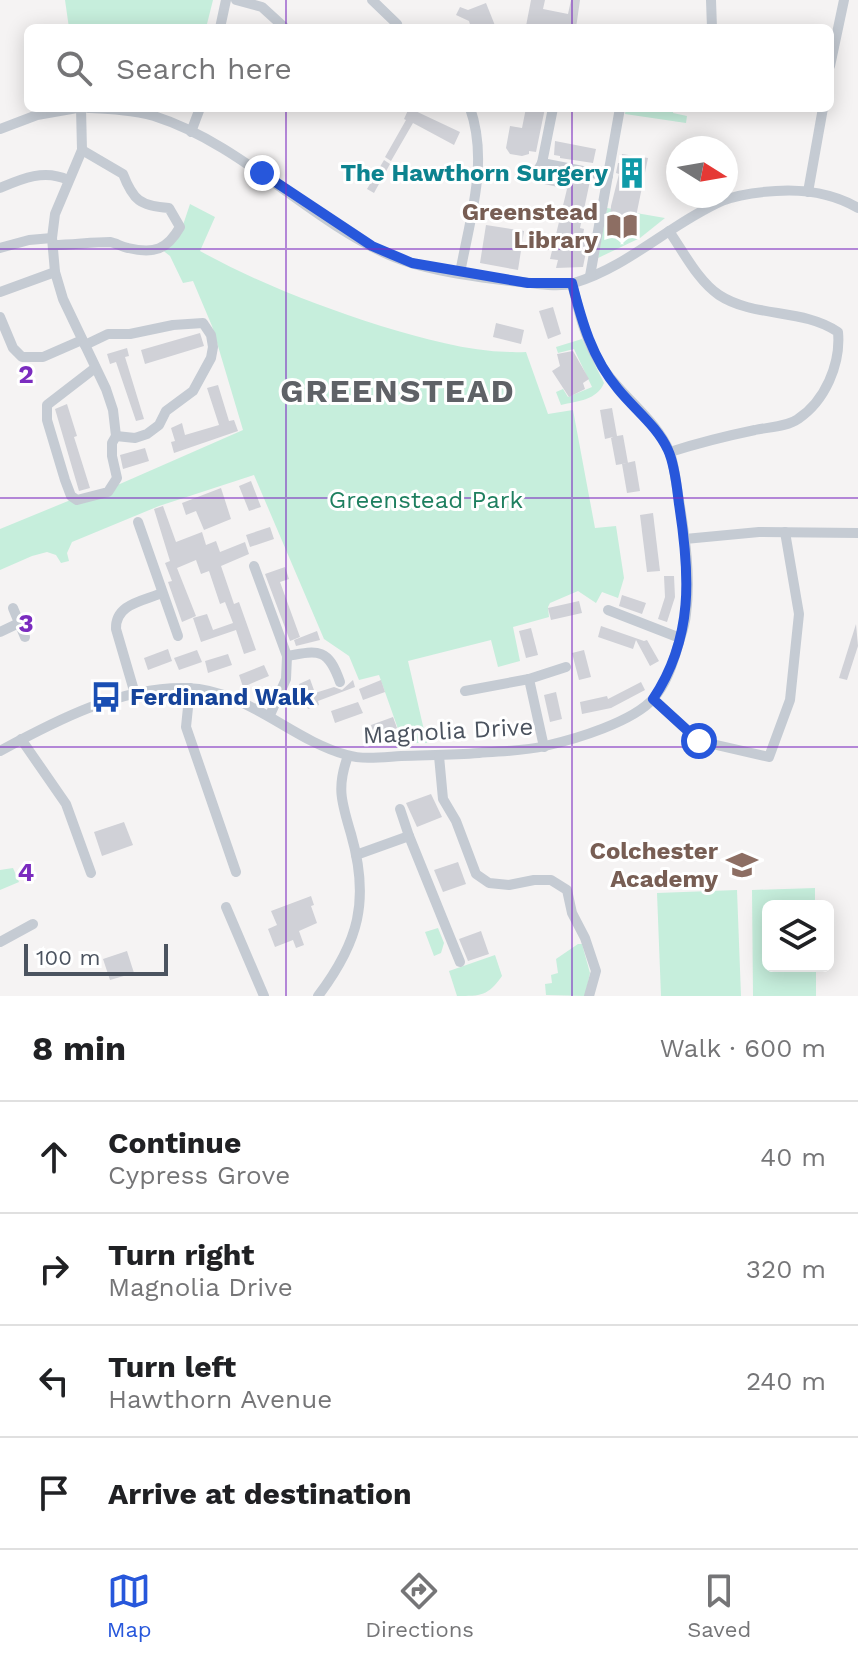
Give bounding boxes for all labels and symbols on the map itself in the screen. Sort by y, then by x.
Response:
north arrow [666,136,738,208]
route end [244,155,280,191]
building icon: The Hawthorn Surgery [615,156,649,190]
place label: The Hawthorn Surgery [340,159,608,187]
place label: Greenstead Library [462,198,598,254]
library icon: Greenstead Library [605,209,639,243]
text: 2 [18,359,34,389]
district label: GREENSTEAD [280,372,516,410]
park label: Greenstead Park [329,486,524,514]
text: 3 [18,608,34,638]
bus stop icon: Ferdinand Walk [89,680,123,714]
place label: Ferdinand Walk [130,683,314,711]
street label: Magnolia Drive [362,713,534,749]
route start [681,723,717,759]
place label: Colchester Academy [590,837,719,893]
school or university icon: Colchester Academy [725,848,759,882]
text: 4 [18,857,35,887]
scale bar [24,940,168,976]

